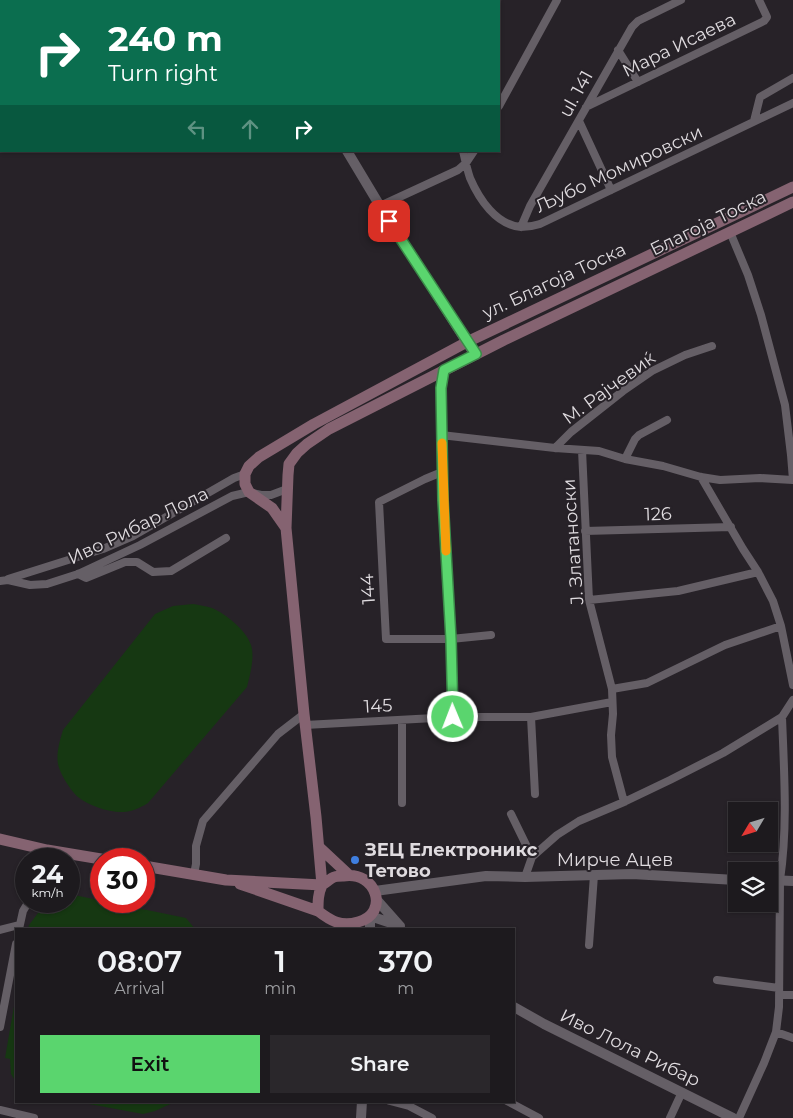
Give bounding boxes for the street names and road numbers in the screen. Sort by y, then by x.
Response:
street label: Мара Исаева [619,8,739,82]
street label: ul. 141 [554,67,598,121]
street label: Љубо Момировски [532,121,706,217]
street label: Благоја Тоска [646,185,770,261]
street label: ул. Благоја Тоска [478,238,629,324]
street label: М. Рајчевиќ [558,347,660,429]
street label: Ј. Златаноски [558,478,588,606]
street label: Иво Рибар Лола [64,482,212,570]
street label: 126 [644,503,672,525]
street label: 144 [356,573,380,605]
street label: 145 [363,694,393,718]
street label: Мирче Ацев [557,849,673,871]
street label: Иво Лола Рибар [556,1004,704,1092]

